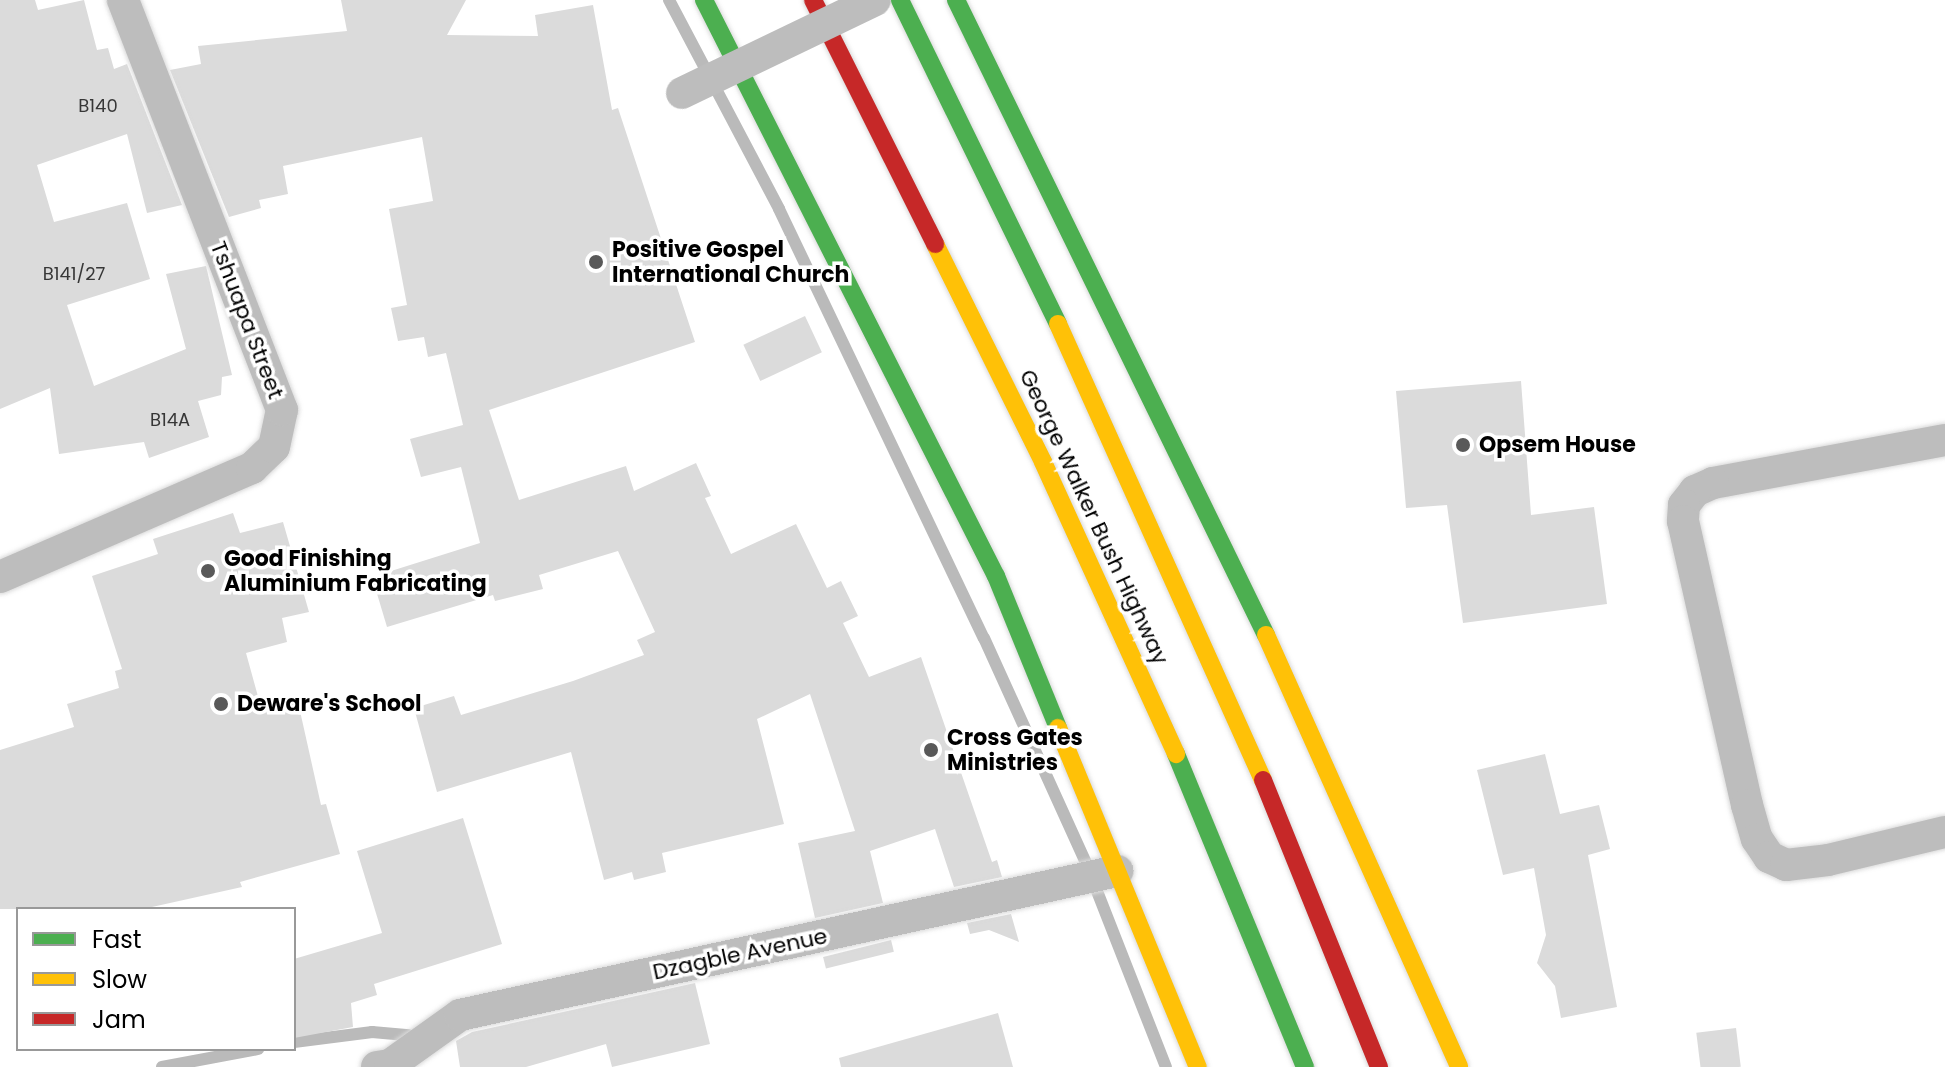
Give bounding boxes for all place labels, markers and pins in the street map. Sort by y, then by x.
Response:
place label: Positive Gospel International Church [612,236,849,288]
marker: Positive Gospel International Church [587,253,605,271]
place label: Opsem House [1479,432,1636,458]
marker: Opsem House [1454,436,1472,454]
place label: Good Finishing Aluminium Fabricating [224,545,487,596]
marker: Good Finishing Aluminium Fabricating [199,562,217,580]
place label: Deware's School [237,691,421,717]
marker: Deware's School [212,695,230,713]
place label: Cross Gates Ministries [947,724,1083,776]
marker: Cross Gates Ministries [922,741,940,759]

